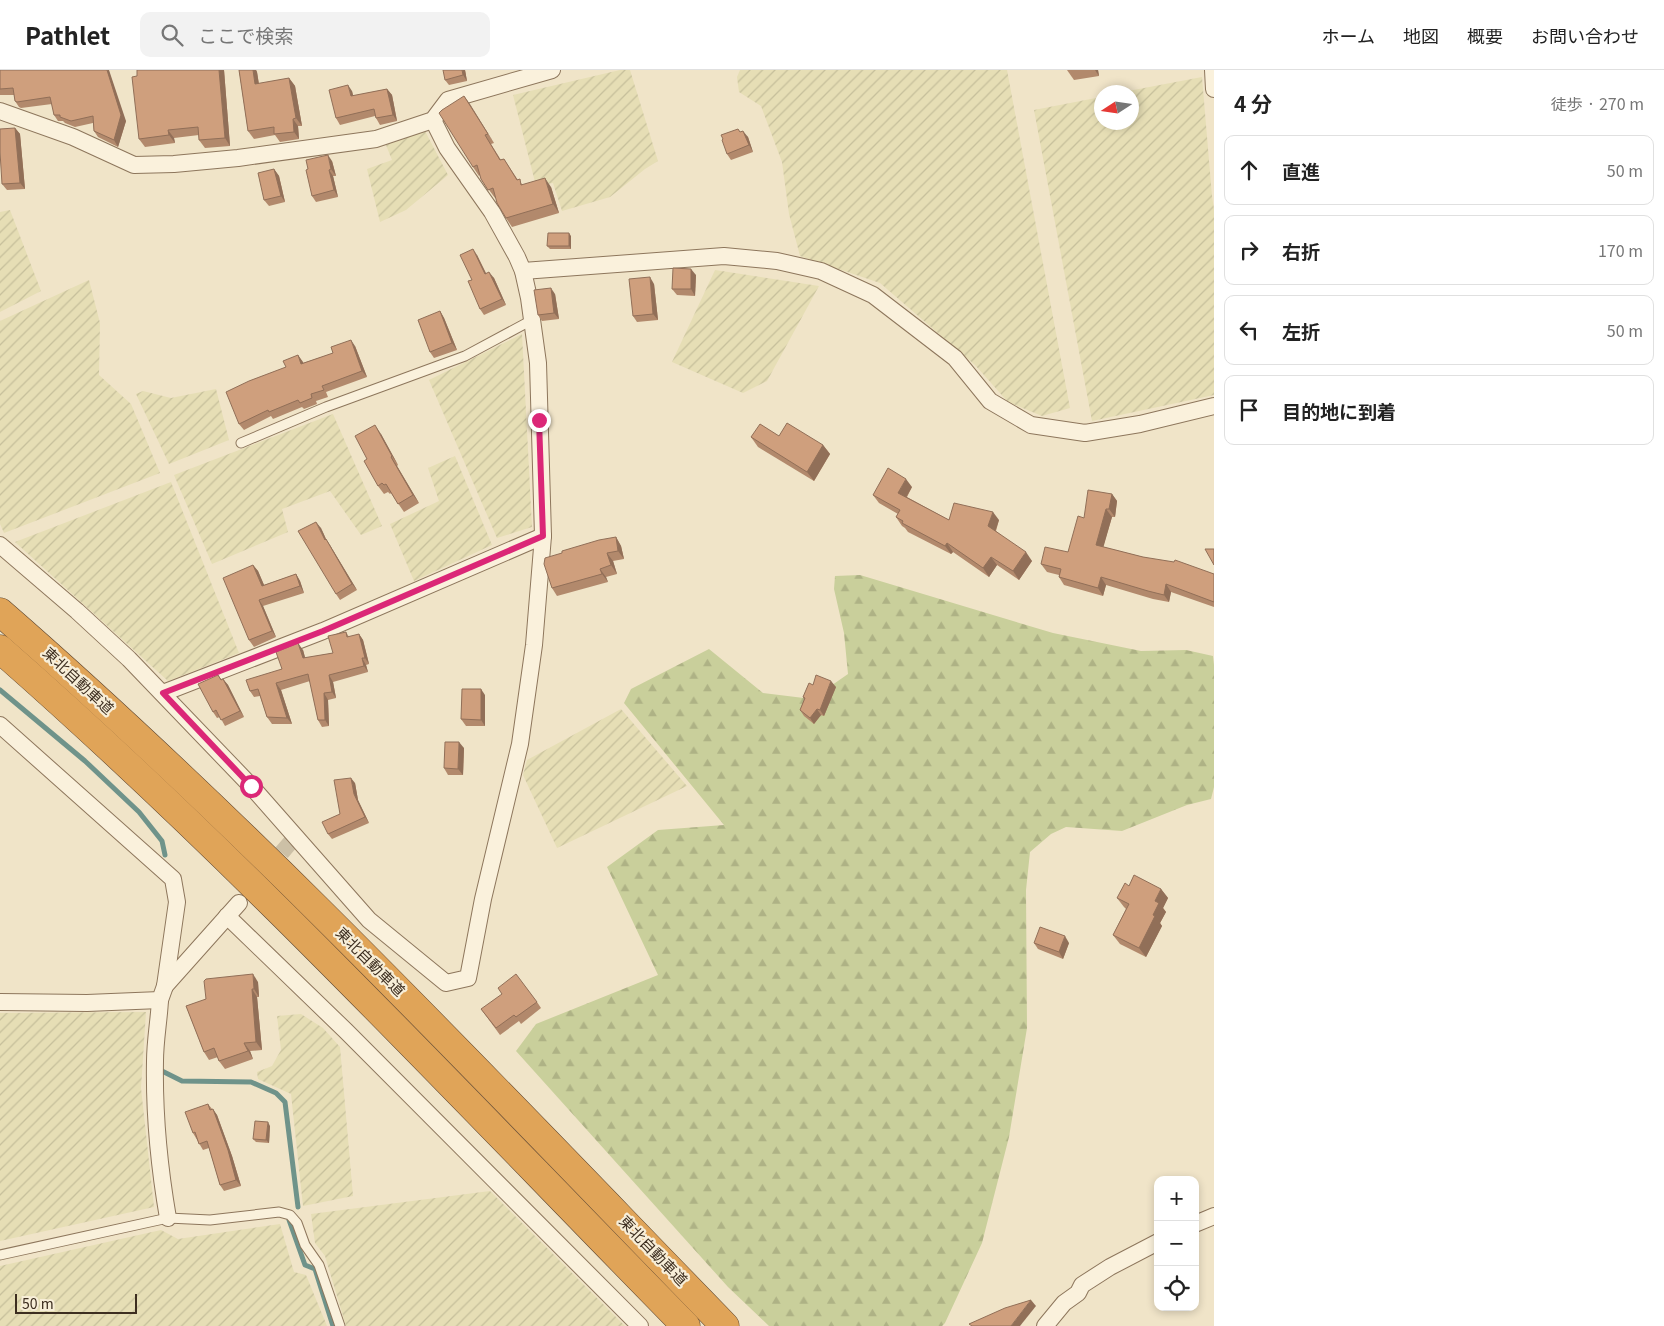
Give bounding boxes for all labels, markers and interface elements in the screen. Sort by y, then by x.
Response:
search box [140,12,490,57]
text: Pathlet [25,17,110,52]
icon: search [158,21,186,49]
text: ここで検索 [198,21,293,48]
text: ホーム [1322,22,1375,48]
text: 地図 [1403,22,1439,48]
text: 概要 [1467,22,1503,48]
text: お問い合わせ [1531,22,1639,48]
north arrow [1094,85,1139,130]
text: 4 分 [1234,88,1272,118]
text: 徒歩 · 270 m [1551,91,1644,115]
icon: ahead [1235,156,1263,184]
text: 直進 [1282,157,1320,184]
text: 50 m [1607,158,1643,182]
icon: right [1235,236,1263,264]
text: 右折 [1282,237,1320,264]
text: 170 m [1598,238,1643,262]
icon: left [1235,316,1263,344]
text: 左折 [1282,317,1320,344]
text: 50 m [1607,318,1643,342]
icon: arrive [1235,396,1263,424]
text: 目的地に到着 [1282,397,1396,424]
route end [528,409,551,432]
street label: 東北自動車道 [39,642,119,718]
route start [240,775,263,798]
street label: 東北自動車道 [332,922,410,1000]
map controls [1154,1176,1199,1311]
button: + [1154,1176,1199,1221]
street label: 東北自動車道 [615,1210,693,1290]
button: − [1154,1221,1199,1266]
button: locate [1154,1266,1199,1311]
scale bar [15,1291,138,1314]
text: 50 m [22,1293,54,1313]

